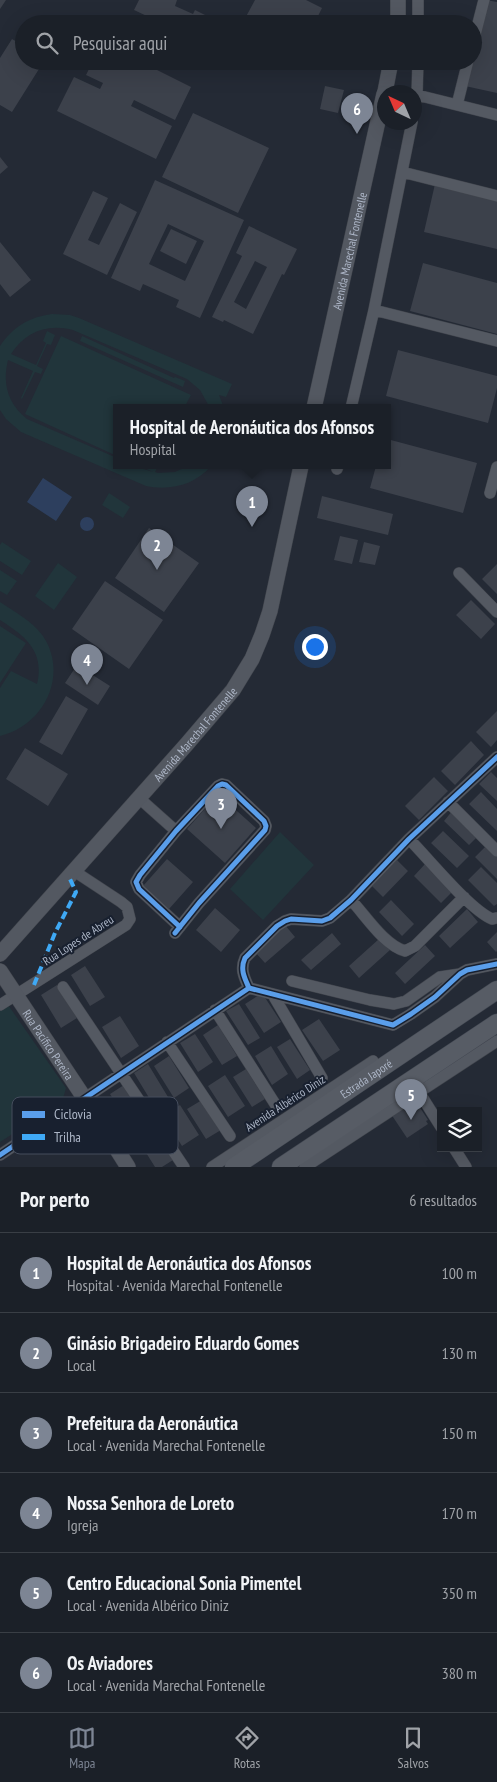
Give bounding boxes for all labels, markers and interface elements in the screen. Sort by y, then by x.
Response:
search box [15,15,482,70]
icon: search [33,29,61,57]
text: Pesquisar aqui [73,31,167,55]
north arrow [377,85,422,130]
pin: 6 [341,93,373,134]
street label: Avenida Marechal Fontenelle [329,191,369,311]
popup [113,404,391,469]
text: Hospital de Aeronáutica dos Afonsos [130,415,374,439]
text: Hospital [130,439,176,459]
pin: 1 [236,486,268,527]
pin: 2 [141,529,173,570]
your location [302,634,328,660]
pin: 4 [71,644,103,685]
street label: Avenida Marechal Fontenelle [150,684,240,784]
pin: 3 [205,788,237,829]
street label: Rua Lopes de Abreu [40,912,116,968]
street label: Rua Pacífico Pereira [20,1006,78,1082]
street label: Estrada Japoré [337,1055,395,1101]
street label: Avenida Albérico Diniz [242,1072,328,1134]
pin: 5 [395,1079,427,1120]
legend [12,1097,178,1154]
text: Ciclovia [54,1105,92,1123]
map controls [437,1107,482,1152]
button: layers [437,1107,482,1152]
text: Trilha [54,1128,81,1146]
text: Por perto [20,1186,90,1213]
text: 6 resultados [409,1190,477,1210]
text: Hospital de Aeronáutica dos Afonsos [67,1251,311,1275]
text: 1 [32,1263,40,1283]
text: 100 m [442,1263,477,1283]
text: Hospital · Avenida Marechal Fontenelle [67,1275,283,1295]
text: Ginásio Brigadeiro Eduardo Gomes [67,1331,299,1355]
text: 2 [32,1343,40,1363]
text: 130 m [442,1343,477,1363]
text: Local [67,1355,96,1375]
text: Prefeitura da Aeronáutica [67,1411,238,1435]
text: 3 [32,1423,40,1443]
text: 150 m [442,1423,477,1443]
text: Local · Avenida Marechal Fontenelle [67,1435,265,1455]
text: Nossa Senhora de Loreto [67,1491,234,1515]
text: 4 [32,1503,40,1523]
text: 170 m [442,1503,477,1523]
text: Igreja [67,1515,98,1535]
text: Centro Educacional Sonia Pimentel [67,1571,301,1595]
text: 5 [32,1583,40,1603]
text: 350 m [442,1583,477,1603]
text: Local · Avenida Albérico Diniz [67,1595,229,1615]
text: Os Aviadores [67,1651,153,1675]
text: 6 [32,1663,40,1683]
text: 380 m [442,1663,477,1683]
text: Local · Avenida Marechal Fontenelle [67,1675,265,1695]
tab: Mapa [68,1724,96,1772]
tab: Rotas [233,1724,261,1772]
tab: Salvos [398,1724,429,1772]

